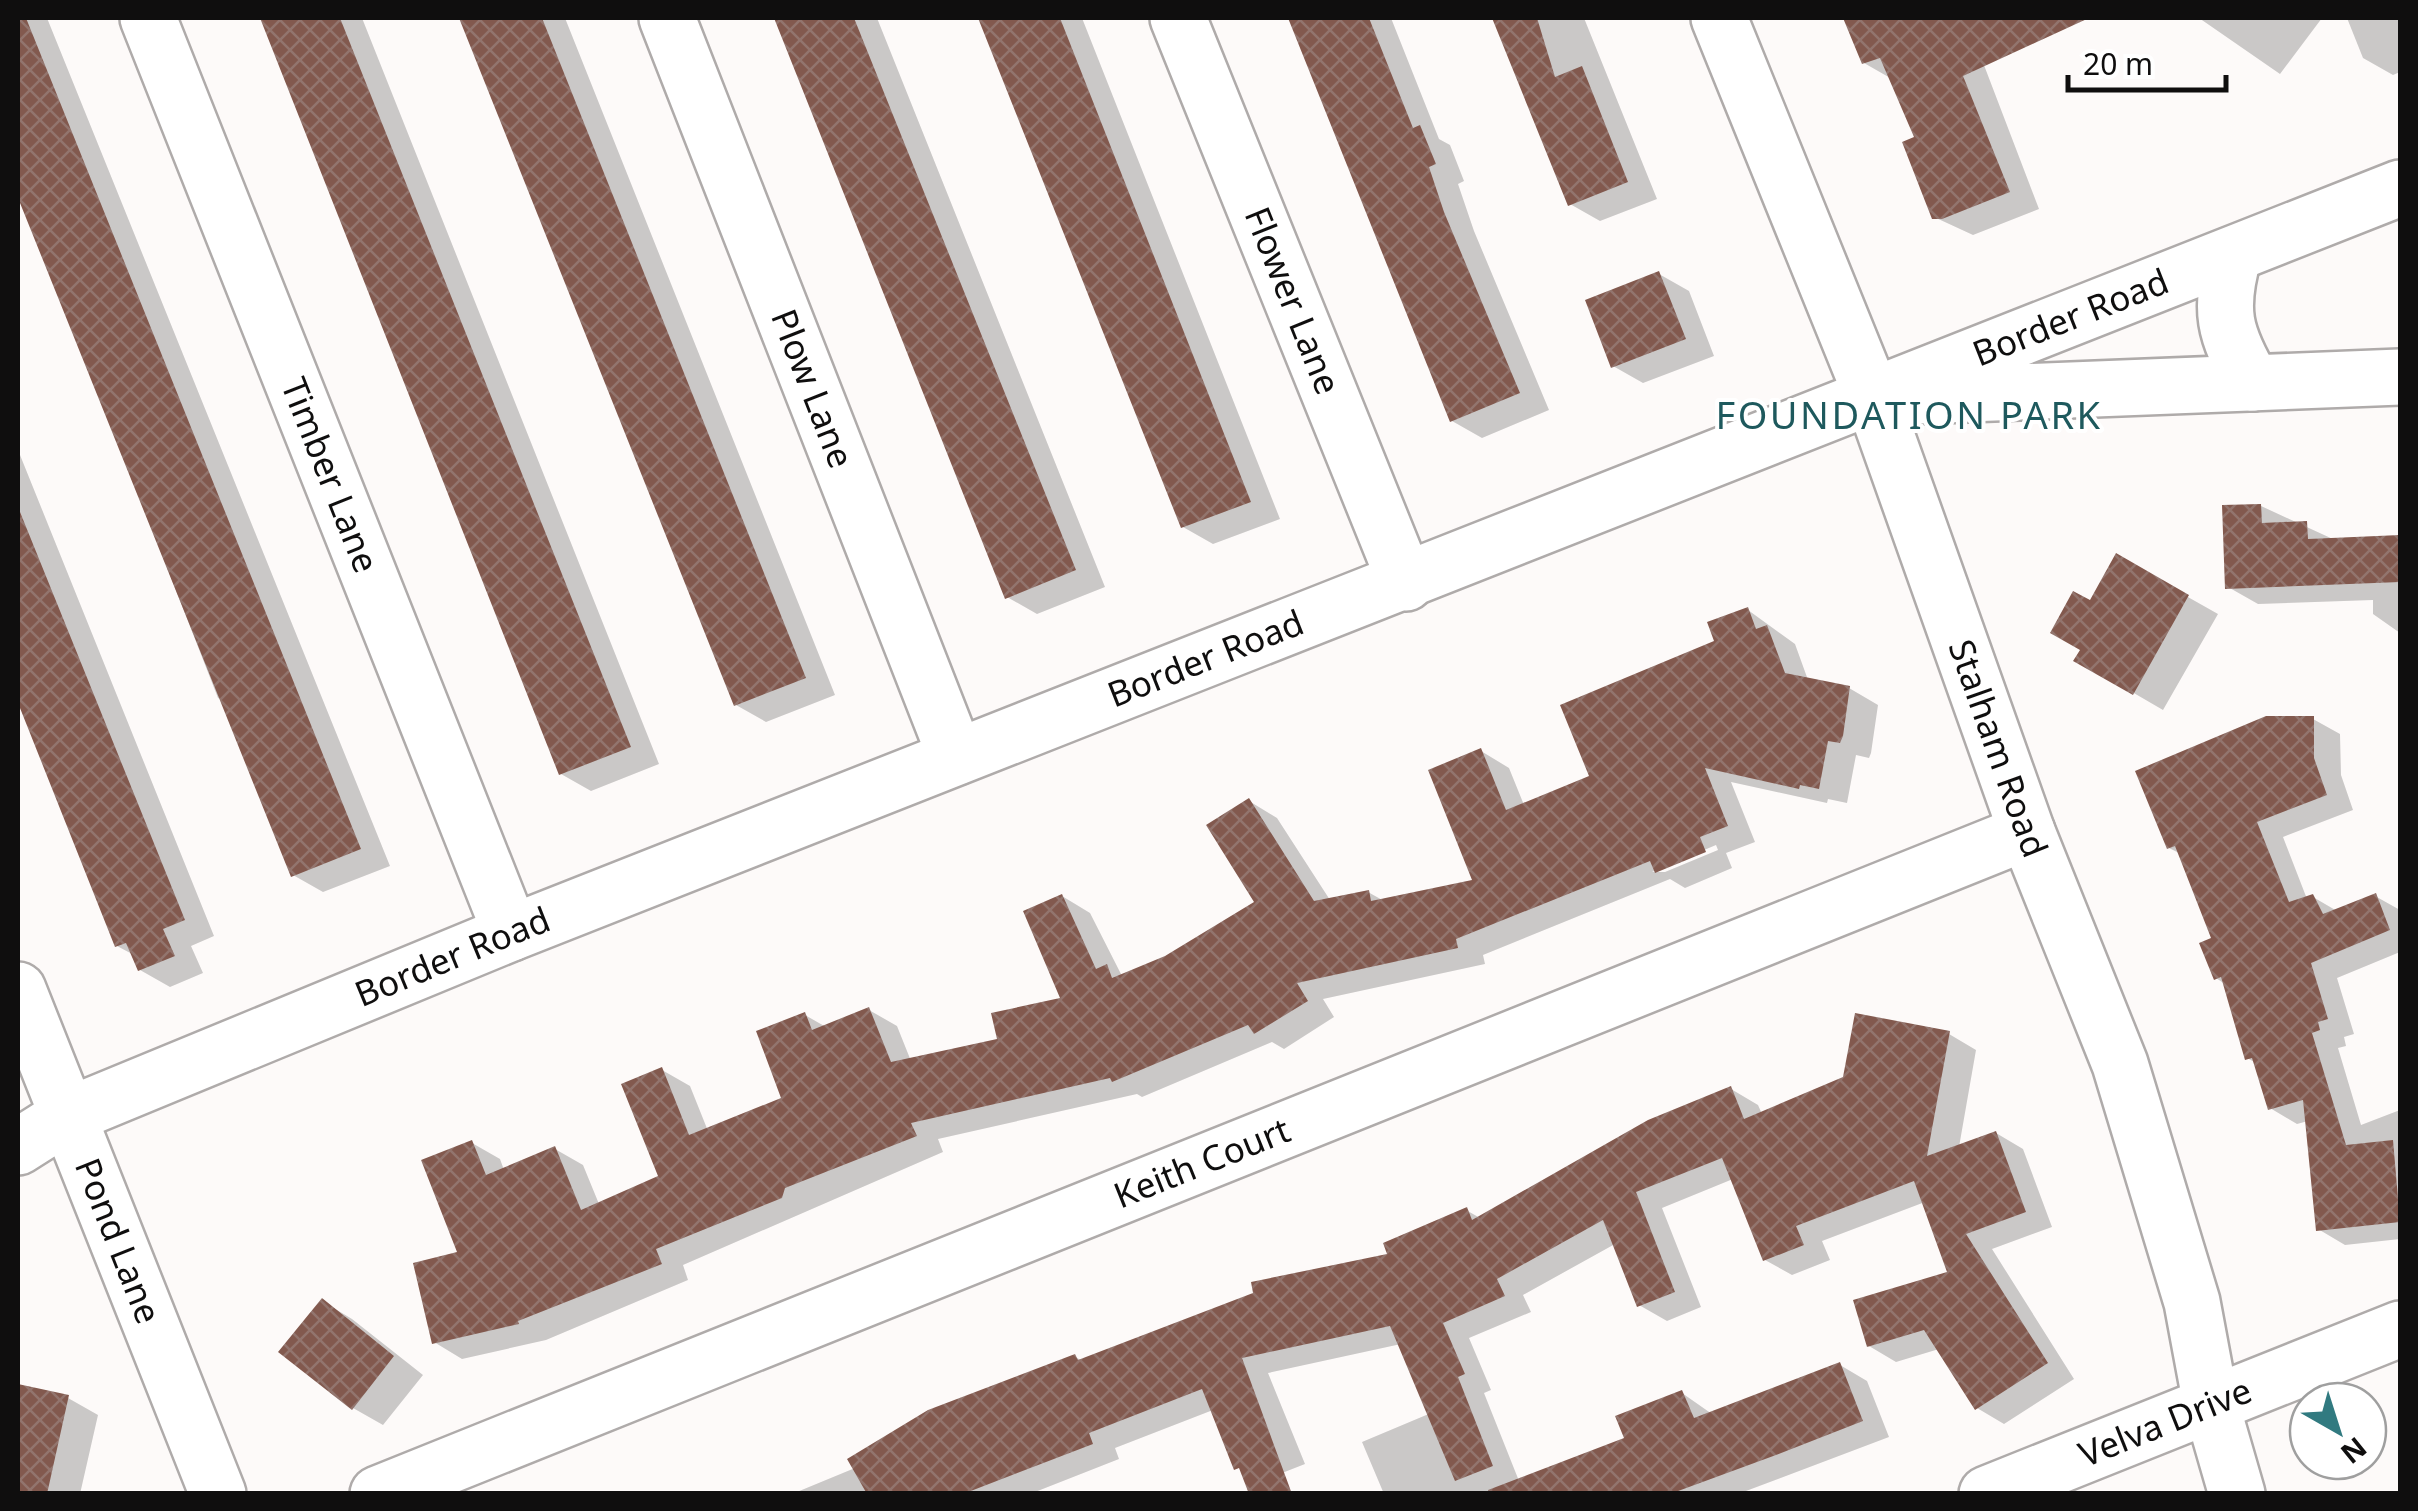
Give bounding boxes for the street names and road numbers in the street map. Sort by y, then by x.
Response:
street label: Flower Lane [1235,200,1352,401]
street label: Border Road [1966,257,2175,376]
street label: Plow Lane [761,302,866,474]
street label: Timber Lane [271,371,391,579]
street label: Border Road [1100,598,1310,717]
street label: Stalham Road [1939,633,2060,864]
street label: Border Road [347,895,556,1017]
street label: Keith Court [1106,1105,1297,1218]
street label: Pond Lane [65,1151,173,1330]
street label: Velva Drive [2071,1366,2258,1477]

